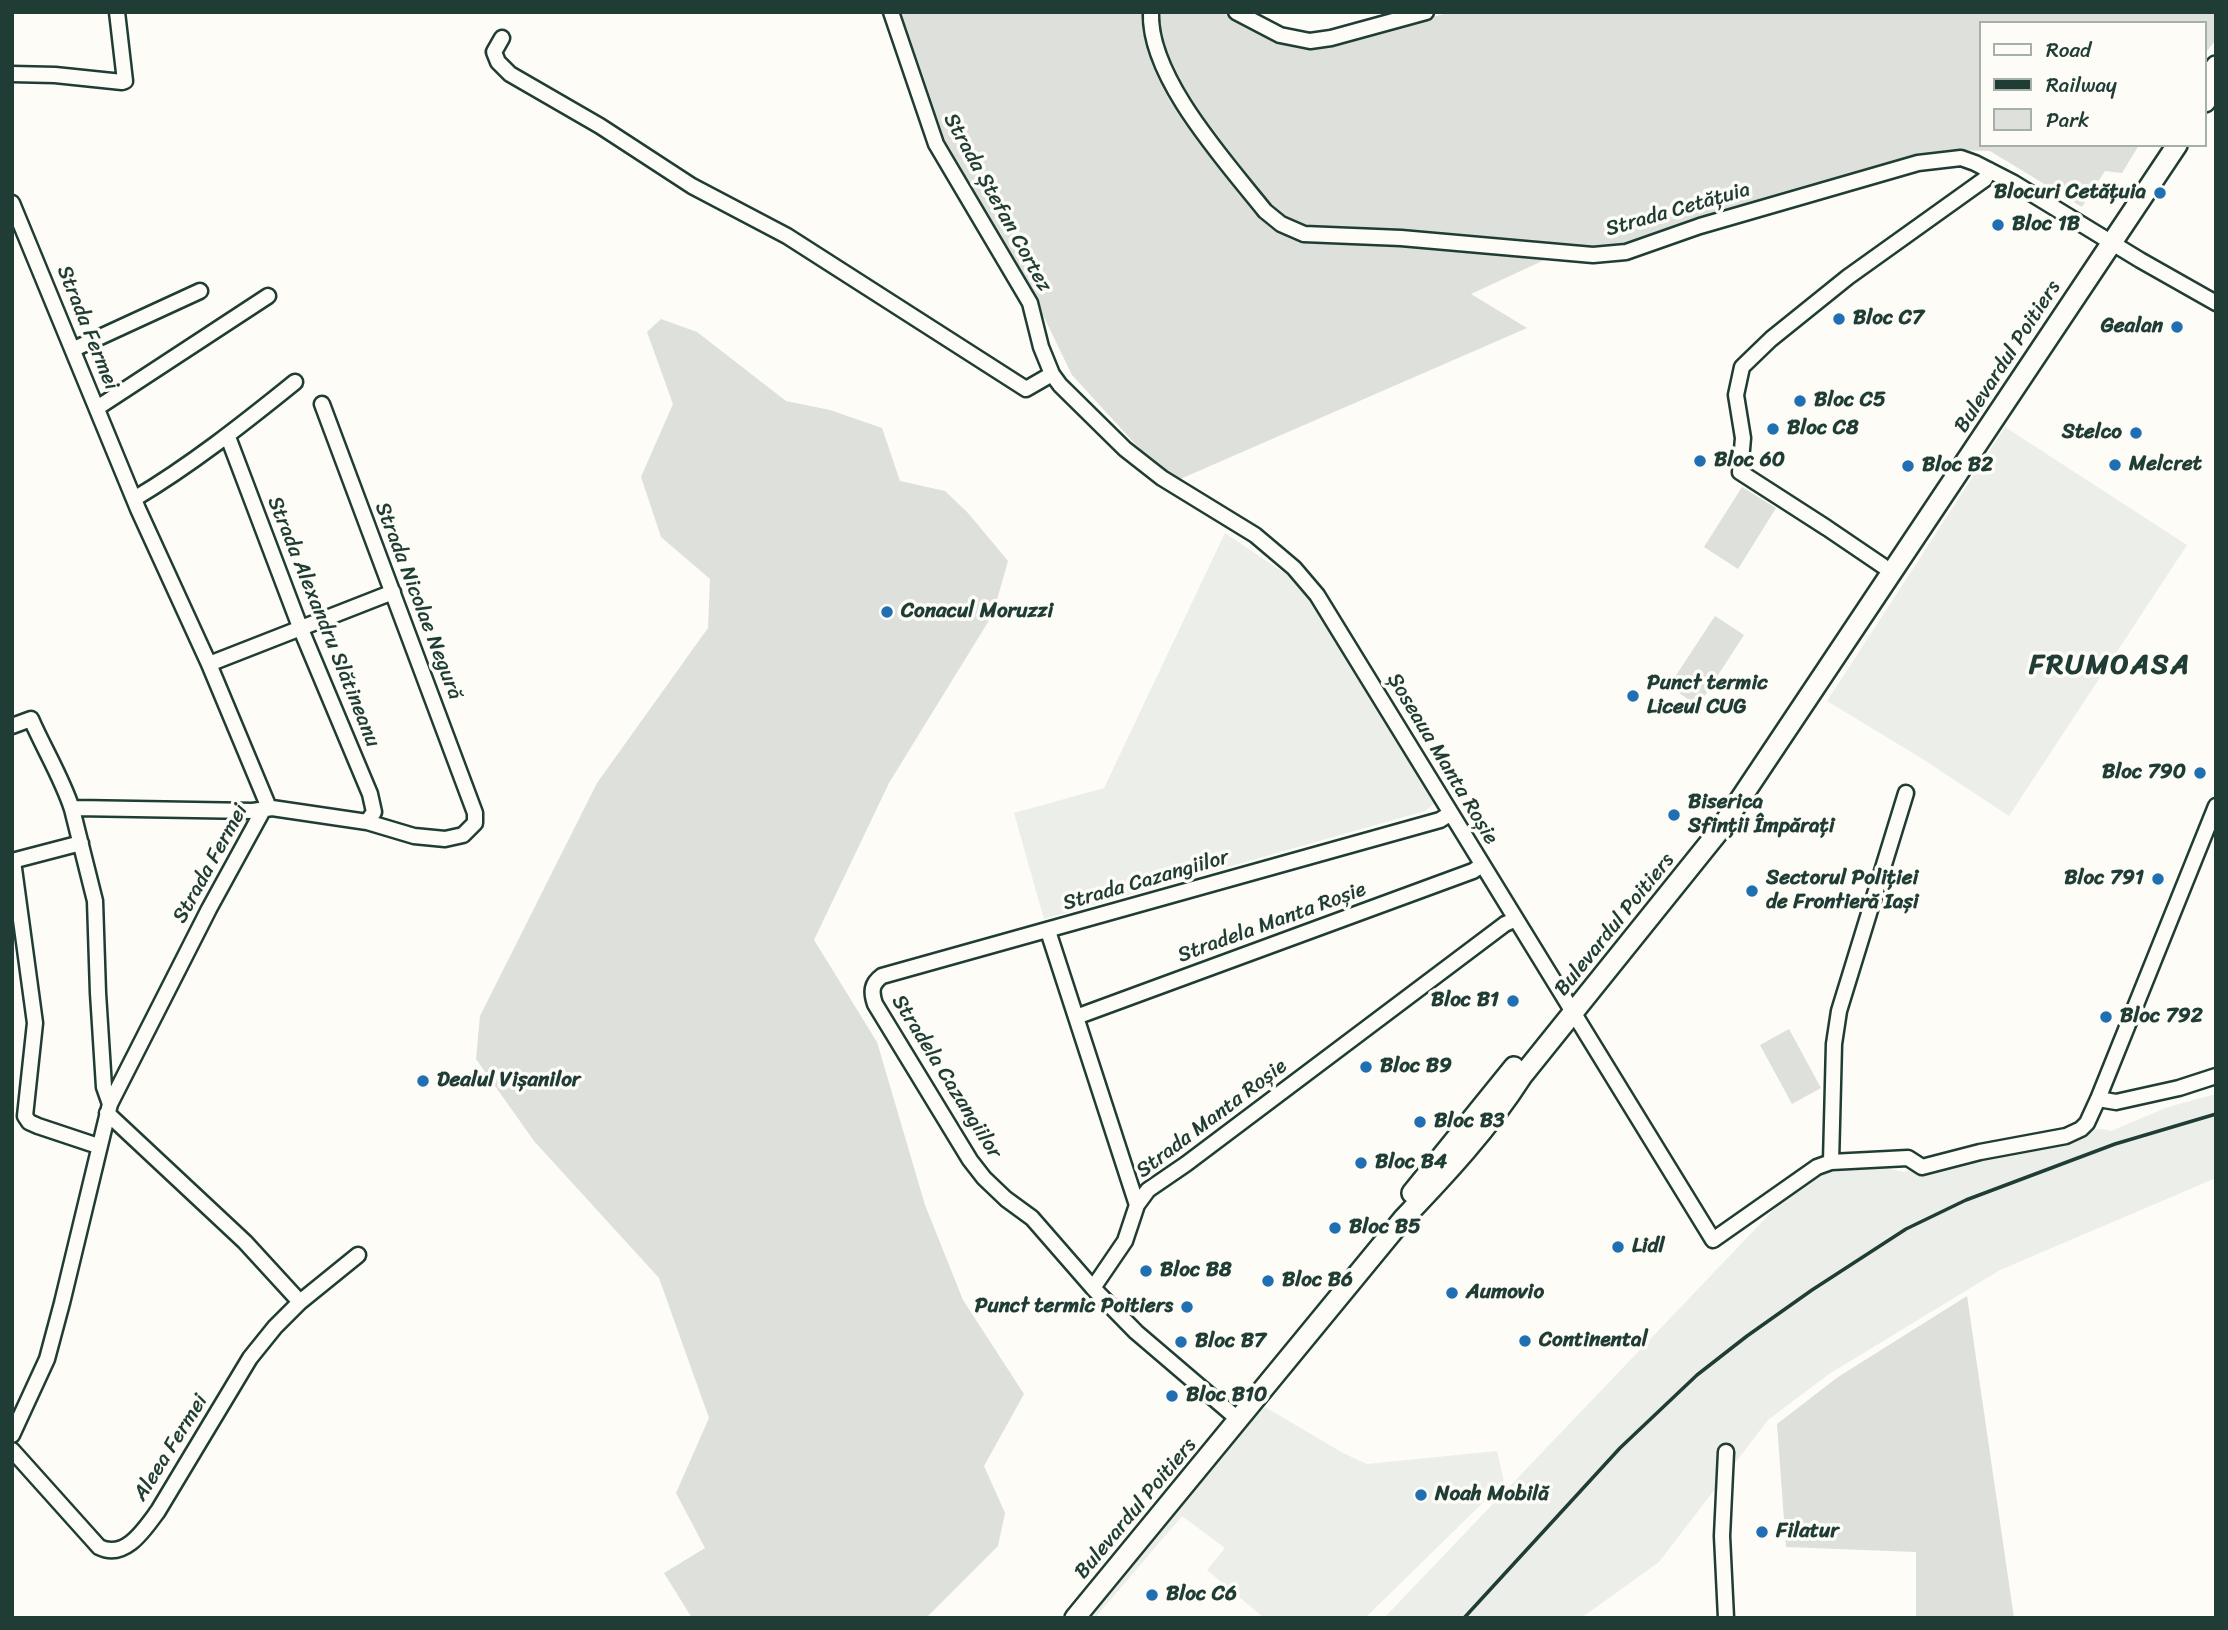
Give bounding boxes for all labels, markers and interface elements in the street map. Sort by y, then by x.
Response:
legend [1980,21,2207,147]
text: Road [2046,31,2091,69]
text: Railway [2046,66,2117,104]
text: Park [2046,101,2089,139]
street label: Strada Ștefan Cortez [937,109,1057,297]
street label: Strada Cetățuia [1603,177,1753,243]
place label: Blocuri Cetățuia [1994,180,2146,206]
marker: Blocuri Cetățuia [2152,185,2168,201]
place label: Bloc 1B [2012,212,2080,238]
marker: Bloc 1B [1990,217,2006,233]
street label: Strada Fermei [51,262,123,394]
street label: Bulevardul Poitiers [1949,276,2067,438]
place label: Bloc C7 [1853,306,1924,332]
marker: Bloc C7 [1831,311,1847,327]
place label: Gealan [2101,314,2163,340]
marker: Gealan [2169,319,2185,335]
place label: Bloc C5 [1814,388,1886,414]
marker: Bloc C5 [1792,393,1808,409]
place label: Bloc C8 [1787,416,1859,442]
place label: Stelco [2062,420,2122,446]
marker: Bloc C8 [1765,421,1781,437]
marker: Stelco [2128,425,2144,441]
place label: Bloc 60 [1714,448,1785,474]
place label: Melcret [2129,452,2202,478]
marker: Bloc 60 [1692,453,1708,469]
place label: Bloc B2 [1922,453,1993,479]
marker: Melcret [2107,457,2123,473]
marker: Bloc B2 [1900,458,1916,474]
street label: Strada Alexandru Slătineanu [261,493,385,751]
street label: Strada Nicolae Negură [369,499,467,703]
place label: Conacul Moruzzi [901,599,1053,625]
marker: Conacul Moruzzi [879,604,895,620]
district label: FRUMOASA [2030,649,2190,683]
street label: Șoseaua Manta Roșie [1381,669,1503,849]
place label: Punct termic Liceul CUG [1647,671,1768,721]
marker: Punct termic Liceul CUG [1625,688,1641,704]
place label: Bloc 790 [2102,760,2186,786]
marker: Bloc 790 [2192,765,2208,781]
place label: Biserica Sfinții Împărați [1688,790,1834,840]
street label: Strada Fermei [168,800,254,928]
marker: Biserica Sfinții Împărați [1666,807,1682,823]
street label: Strada Cazangiilor [1060,845,1232,917]
street label: Bulevardul Poitiers [1550,849,1680,1001]
place label: Sectorul Poliției de Frontieră Iași [1766,866,1919,916]
place label: Bloc 791 [2064,866,2144,892]
marker: Bloc 791 [2150,871,2166,887]
street label: Stradela Manta Roșie [1174,877,1370,969]
marker: Sectorul Poliției de Frontieră Iași [1744,883,1760,899]
place label: Bloc B1 [1431,988,1499,1014]
street label: Stradela Cazangiilor [885,990,1007,1164]
marker: Bloc B1 [1505,993,1521,1009]
place label: Bloc 792 [2120,1004,2203,1030]
marker: Bloc 792 [2098,1009,2114,1025]
street label: Strada Manta Roșie [1132,1054,1292,1184]
place label: Bloc B9 [1380,1054,1452,1080]
marker: Bloc B9 [1358,1059,1374,1075]
place label: Dealul Vișanilor [437,1068,580,1094]
marker: Dealul Vișanilor [415,1073,431,1089]
place label: Bloc B3 [1434,1109,1505,1135]
marker: Bloc B3 [1412,1114,1428,1130]
place label: Bloc B4 [1375,1150,1447,1176]
marker: Bloc B4 [1353,1155,1369,1171]
place label: Bloc B5 [1349,1215,1421,1241]
marker: Bloc B5 [1327,1220,1343,1236]
place label: Lidl [1632,1234,1665,1260]
marker: Lidl [1610,1239,1626,1255]
place label: Bloc B8 [1160,1258,1232,1284]
marker: Bloc B8 [1138,1263,1154,1279]
place label: Bloc B6 [1282,1268,1353,1294]
marker: Bloc B6 [1260,1273,1276,1289]
place label: Aumovio [1466,1280,1544,1306]
marker: Aumovio [1444,1285,1460,1301]
place label: Punct termic Poitiers [975,1294,1173,1320]
marker: Punct termic Poitiers [1179,1299,1195,1315]
place label: Continental [1539,1328,1648,1354]
place label: Bloc B7 [1195,1329,1266,1355]
marker: Continental [1517,1333,1533,1349]
marker: Bloc B7 [1173,1334,1189,1350]
place label: Bloc B10 [1186,1383,1267,1409]
marker: Bloc B10 [1164,1388,1180,1404]
street label: Aleea Fermei [128,1390,214,1506]
street label: Bulevardul Poitiers [1070,1433,1202,1585]
place label: Noah Mobilă [1435,1482,1549,1508]
marker: Noah Mobilă [1413,1487,1429,1503]
place label: Filatur [1776,1519,1839,1545]
marker: Filatur [1754,1524,1770,1540]
place label: Bloc C6 [1166,1582,1237,1608]
marker: Bloc C6 [1144,1587,1160,1603]

